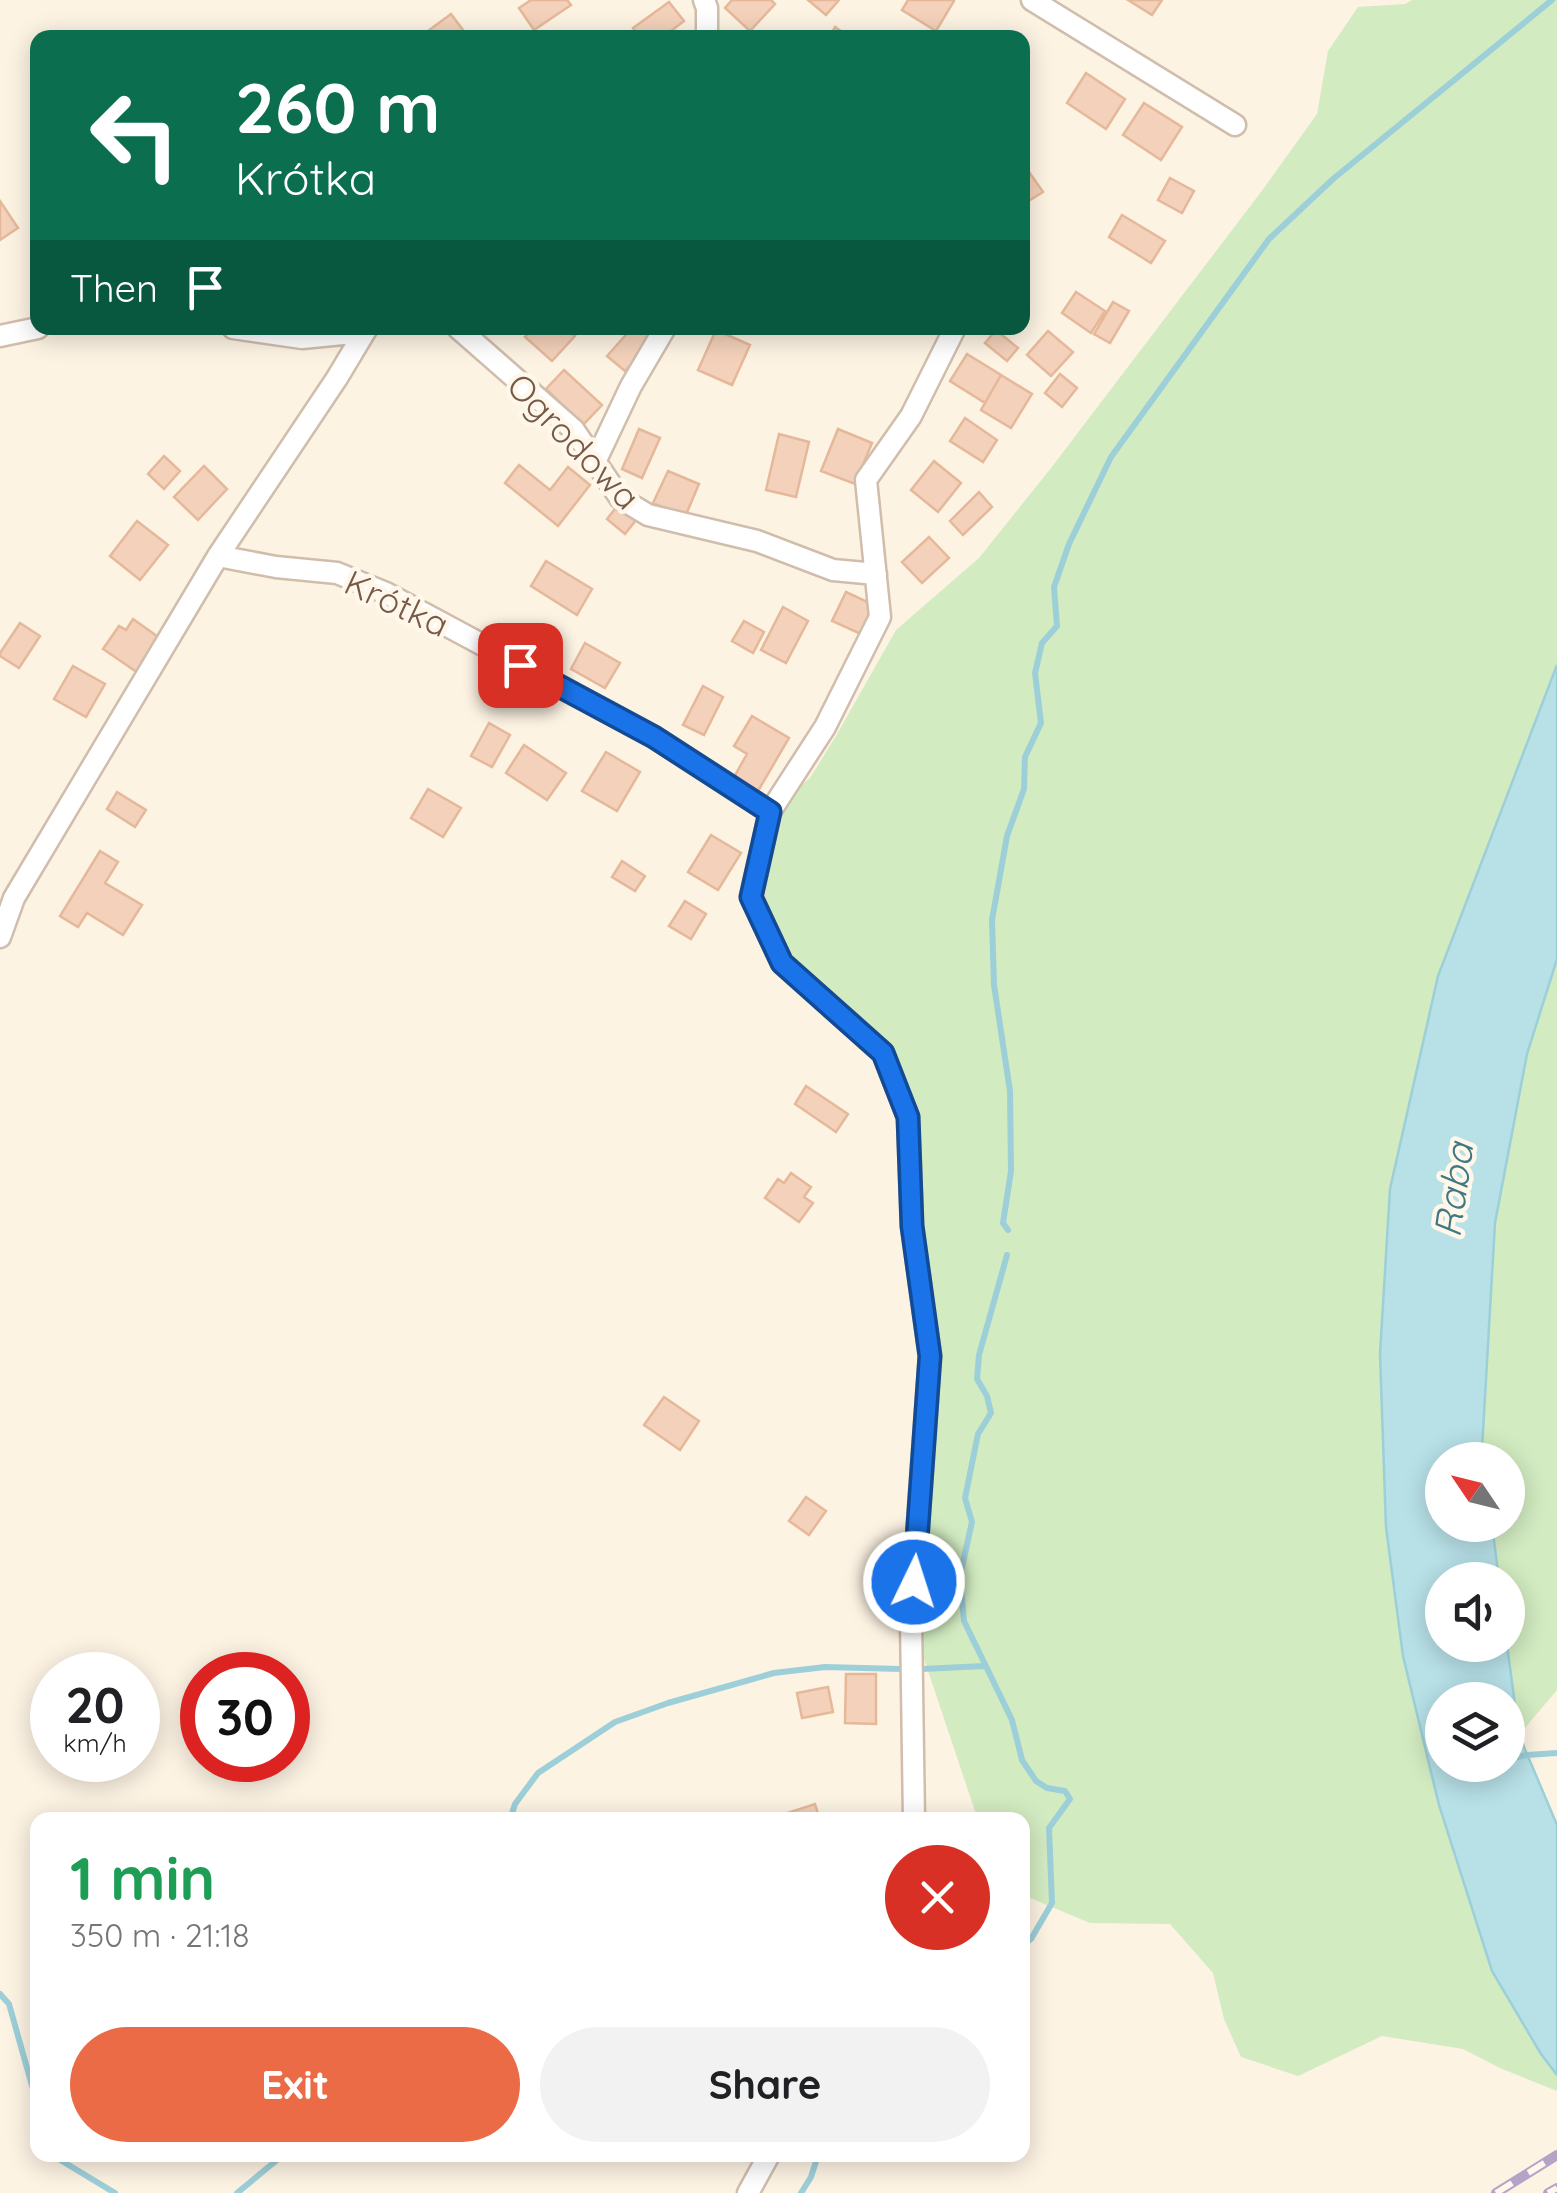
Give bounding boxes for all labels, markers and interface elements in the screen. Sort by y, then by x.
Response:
text: 260 m [235,63,441,151]
icon: left [70,70,200,200]
text: Krótka [235,150,376,206]
icon: arrive [178,260,233,315]
text: Then [70,264,158,312]
street label: Ogrodowa [498,364,650,518]
street label: Krótka [338,560,456,646]
pin [478,623,563,708]
icon: arrive [493,638,548,693]
water label: Raba [1423,1138,1484,1240]
north arrow [1425,1442,1525,1542]
map controls [1425,1442,1525,1782]
position arrow [862,1530,966,1634]
button: sound [1425,1562,1525,1662]
speed limit sign: 30 [180,1652,310,1782]
text: 20 [65,1673,125,1736]
button: layers [1425,1682,1525,1782]
text: km/h [63,1727,127,1758]
text: 1 min [70,1840,215,1915]
button: close [885,1845,990,1950]
text: 350 m · 21:18 [70,1915,250,1955]
button: Exit [70,2027,520,2142]
button: Share [540,2027,990,2142]

